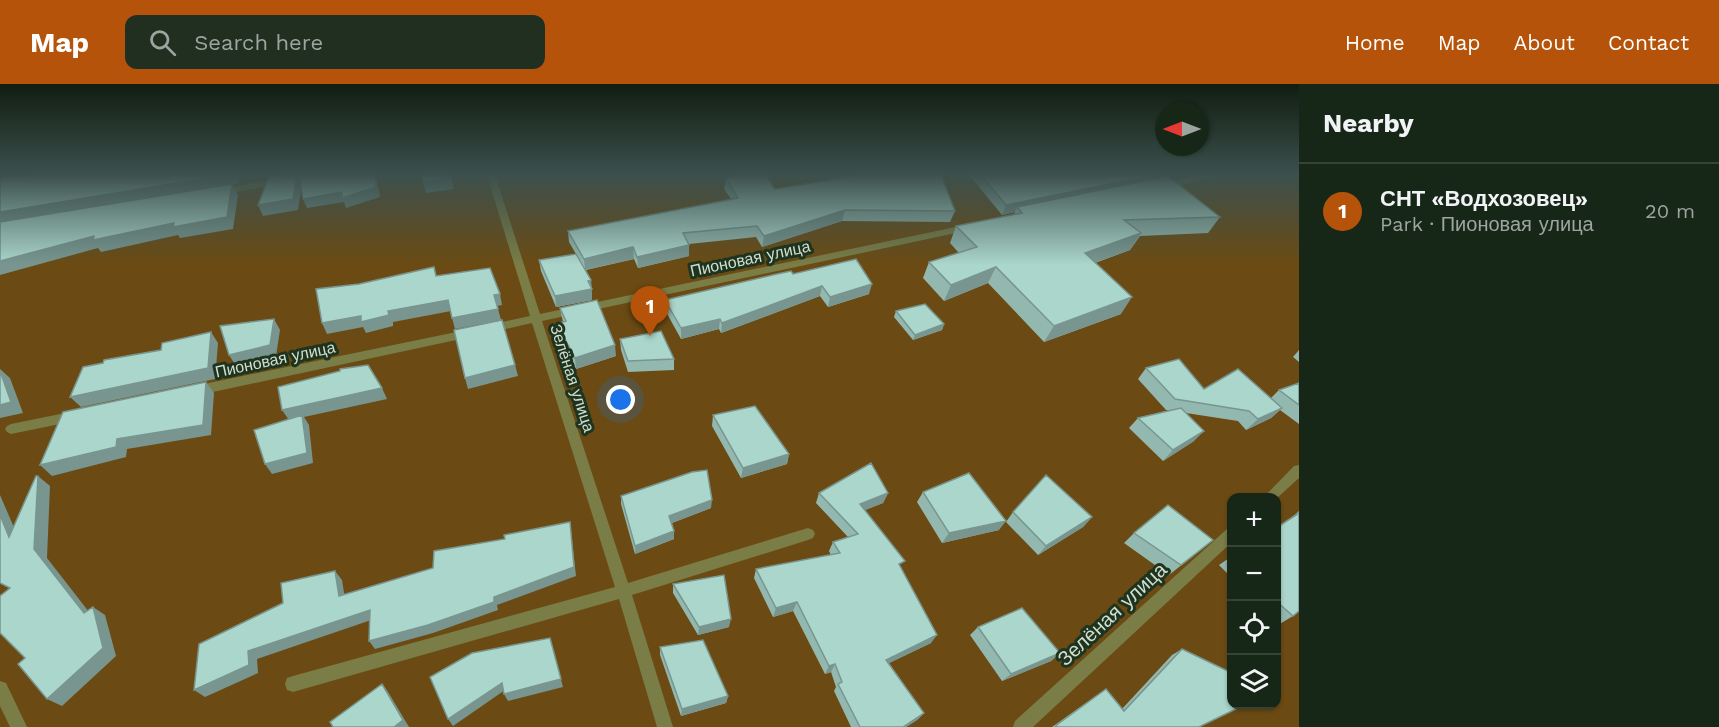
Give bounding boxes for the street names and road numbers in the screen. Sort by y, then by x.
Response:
street label: Пионовая улица [688,236,812,281]
street label: Зелёная улица [546,322,599,434]
street label: Пионовая улица [213,337,337,382]
street label: Зелёная улица [1053,557,1172,671]

